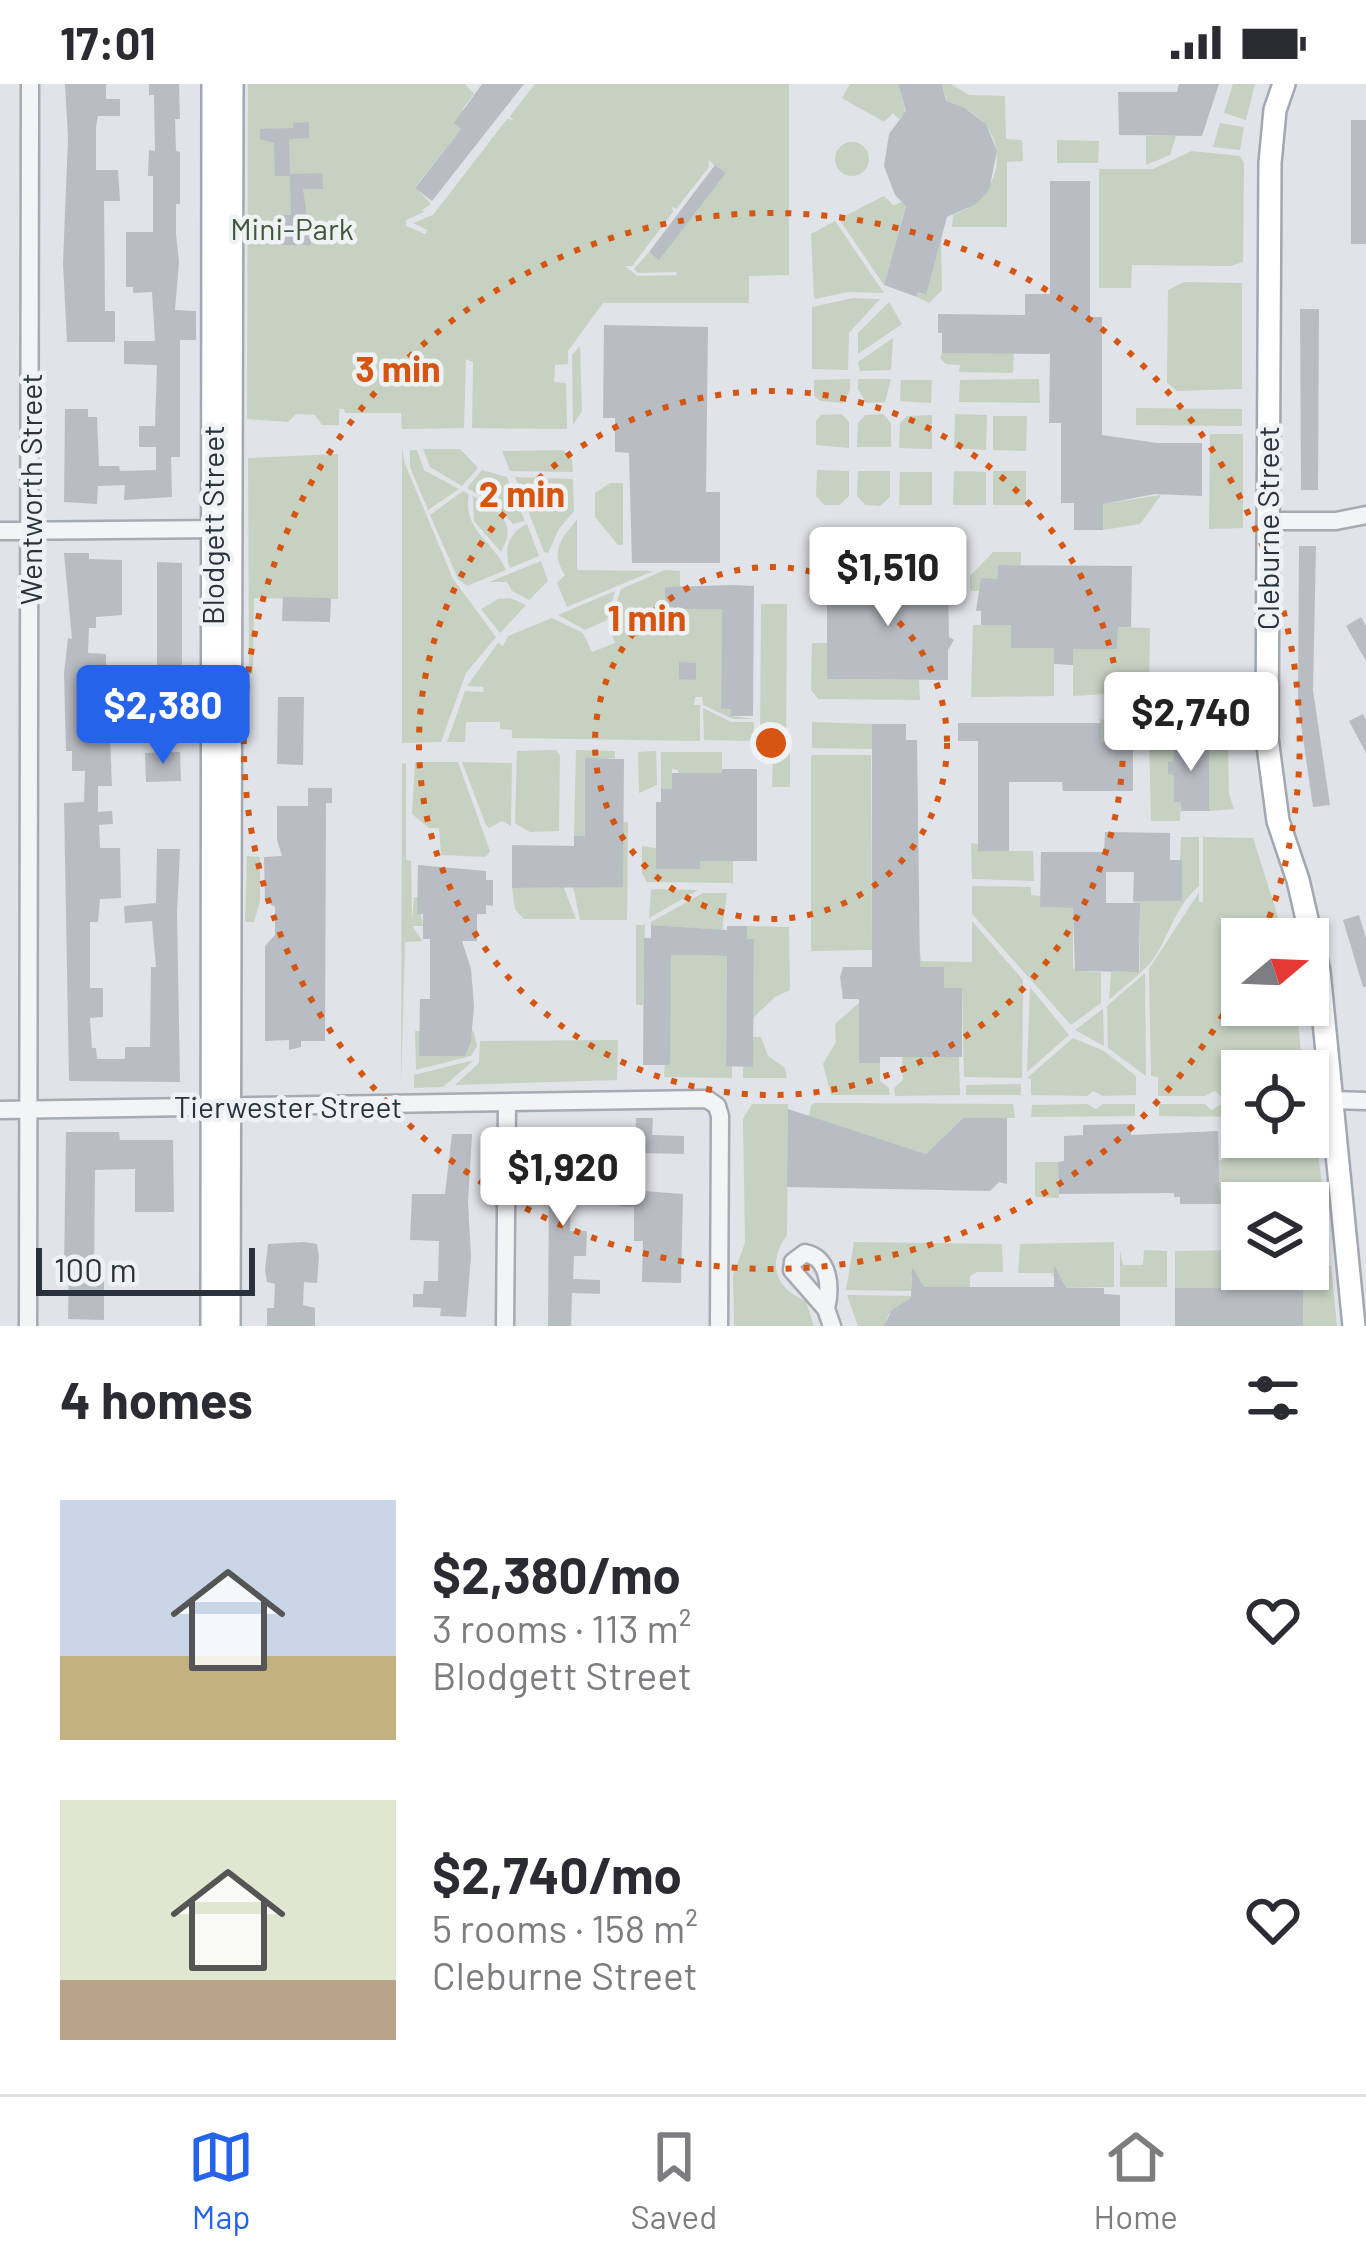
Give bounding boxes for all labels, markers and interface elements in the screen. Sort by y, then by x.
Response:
text: 17:01 [60,15,156,69]
park label: Mini-Park [230,210,354,246]
text: 3 min [355,346,441,389]
street label: Wentworth Street [12,373,48,605]
street label: Blodgett Street [194,425,230,625]
street label: Cleburne Street [1249,426,1285,630]
text: 2 min [479,471,565,514]
pin: $1,510 [790,527,986,629]
text: $1,510 [836,542,940,589]
text: 1 min [608,595,686,638]
pin: $2,380 [65,665,261,767]
pin: $2,740 [1093,672,1289,774]
text: $2,380 [104,680,222,727]
text: $2,740 [1131,687,1251,734]
centre of rings [750,722,792,764]
north arrow [1221,918,1329,1026]
map controls [1221,918,1329,1290]
button: locate [1221,1050,1329,1158]
street label: Tierwester Street [174,1088,402,1124]
pin: $1,920 [465,1127,661,1229]
text: $1,920 [507,1142,619,1189]
button: layers [1221,1182,1329,1290]
scale bar [36,1242,255,1295]
text: 100 m [54,1249,137,1289]
icon: filters [1240,1365,1306,1431]
text: 4 homes [60,1368,253,1429]
text: $2,380/mo [432,1543,681,1604]
icon: home [156,1548,300,1692]
icon: heart [1240,1587,1306,1653]
text: 3 rooms · 113 m² [432,1604,691,1651]
text: Blodgett Street [432,1651,692,1698]
text: $2,740/mo [432,1843,682,1904]
icon: home [156,1848,300,1992]
icon: heart [1240,1887,1306,1953]
text: 5 rooms · 158 m² [432,1904,698,1951]
text: Cleburne Street [432,1951,698,1998]
tab: Map [188,2124,254,2236]
tab: Saved [631,2124,717,2236]
tab: Home [1094,2124,1178,2236]

